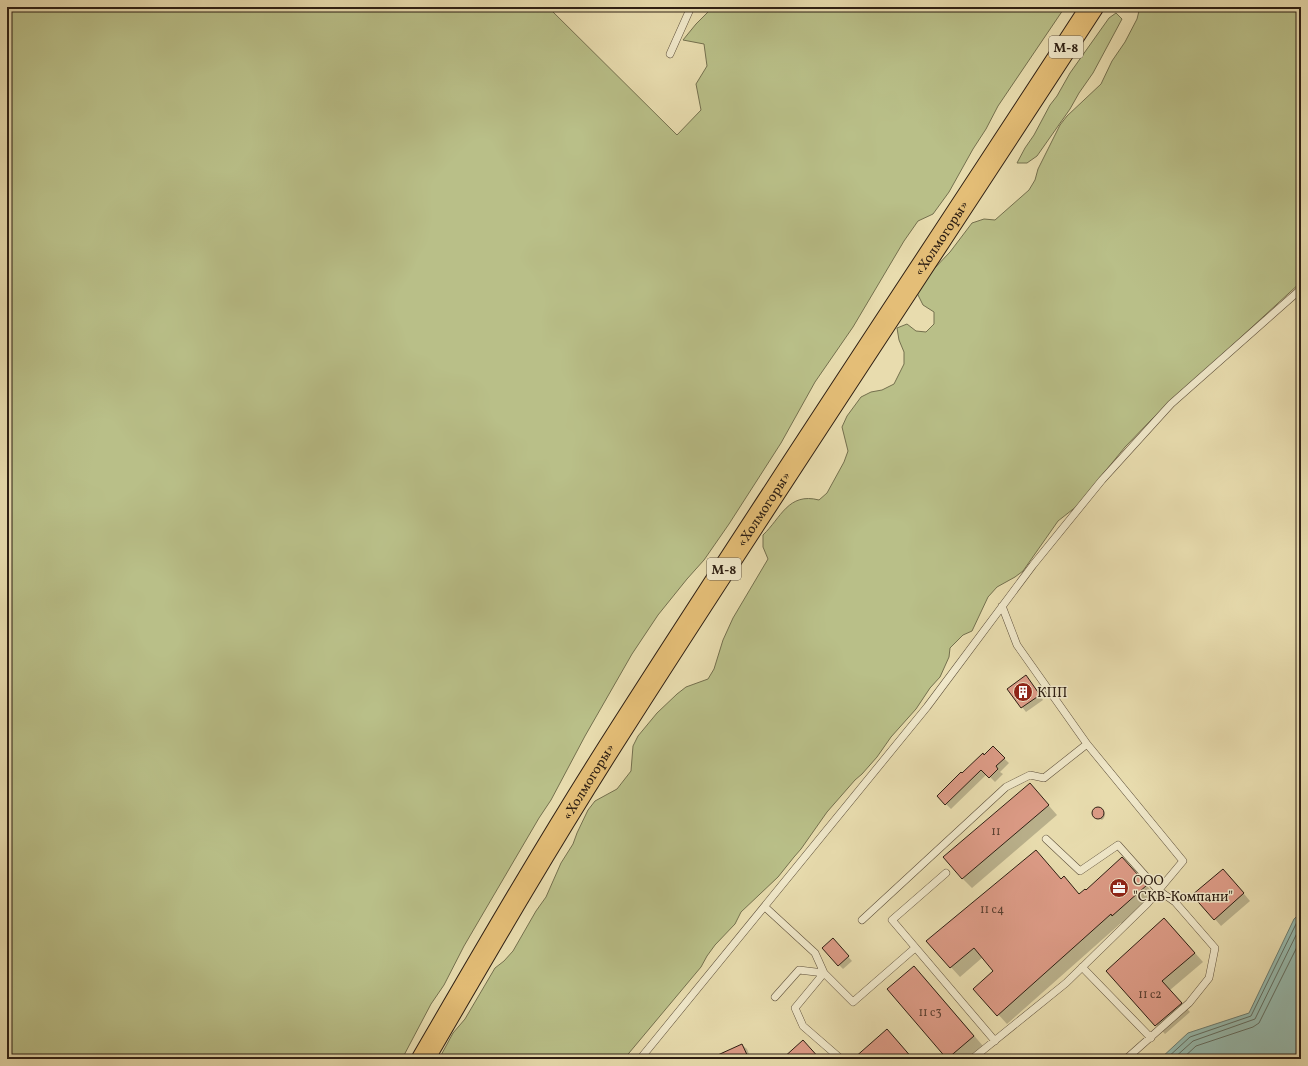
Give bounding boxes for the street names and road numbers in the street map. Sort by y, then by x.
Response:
road number: М-8 [1049,36,1083,58]
street label: «Холмогоры» [910,197,974,280]
street label: «Холмогоры» [733,468,796,551]
road number: М-8 [707,558,741,580]
street label: «Холмогоры» [558,740,620,824]

